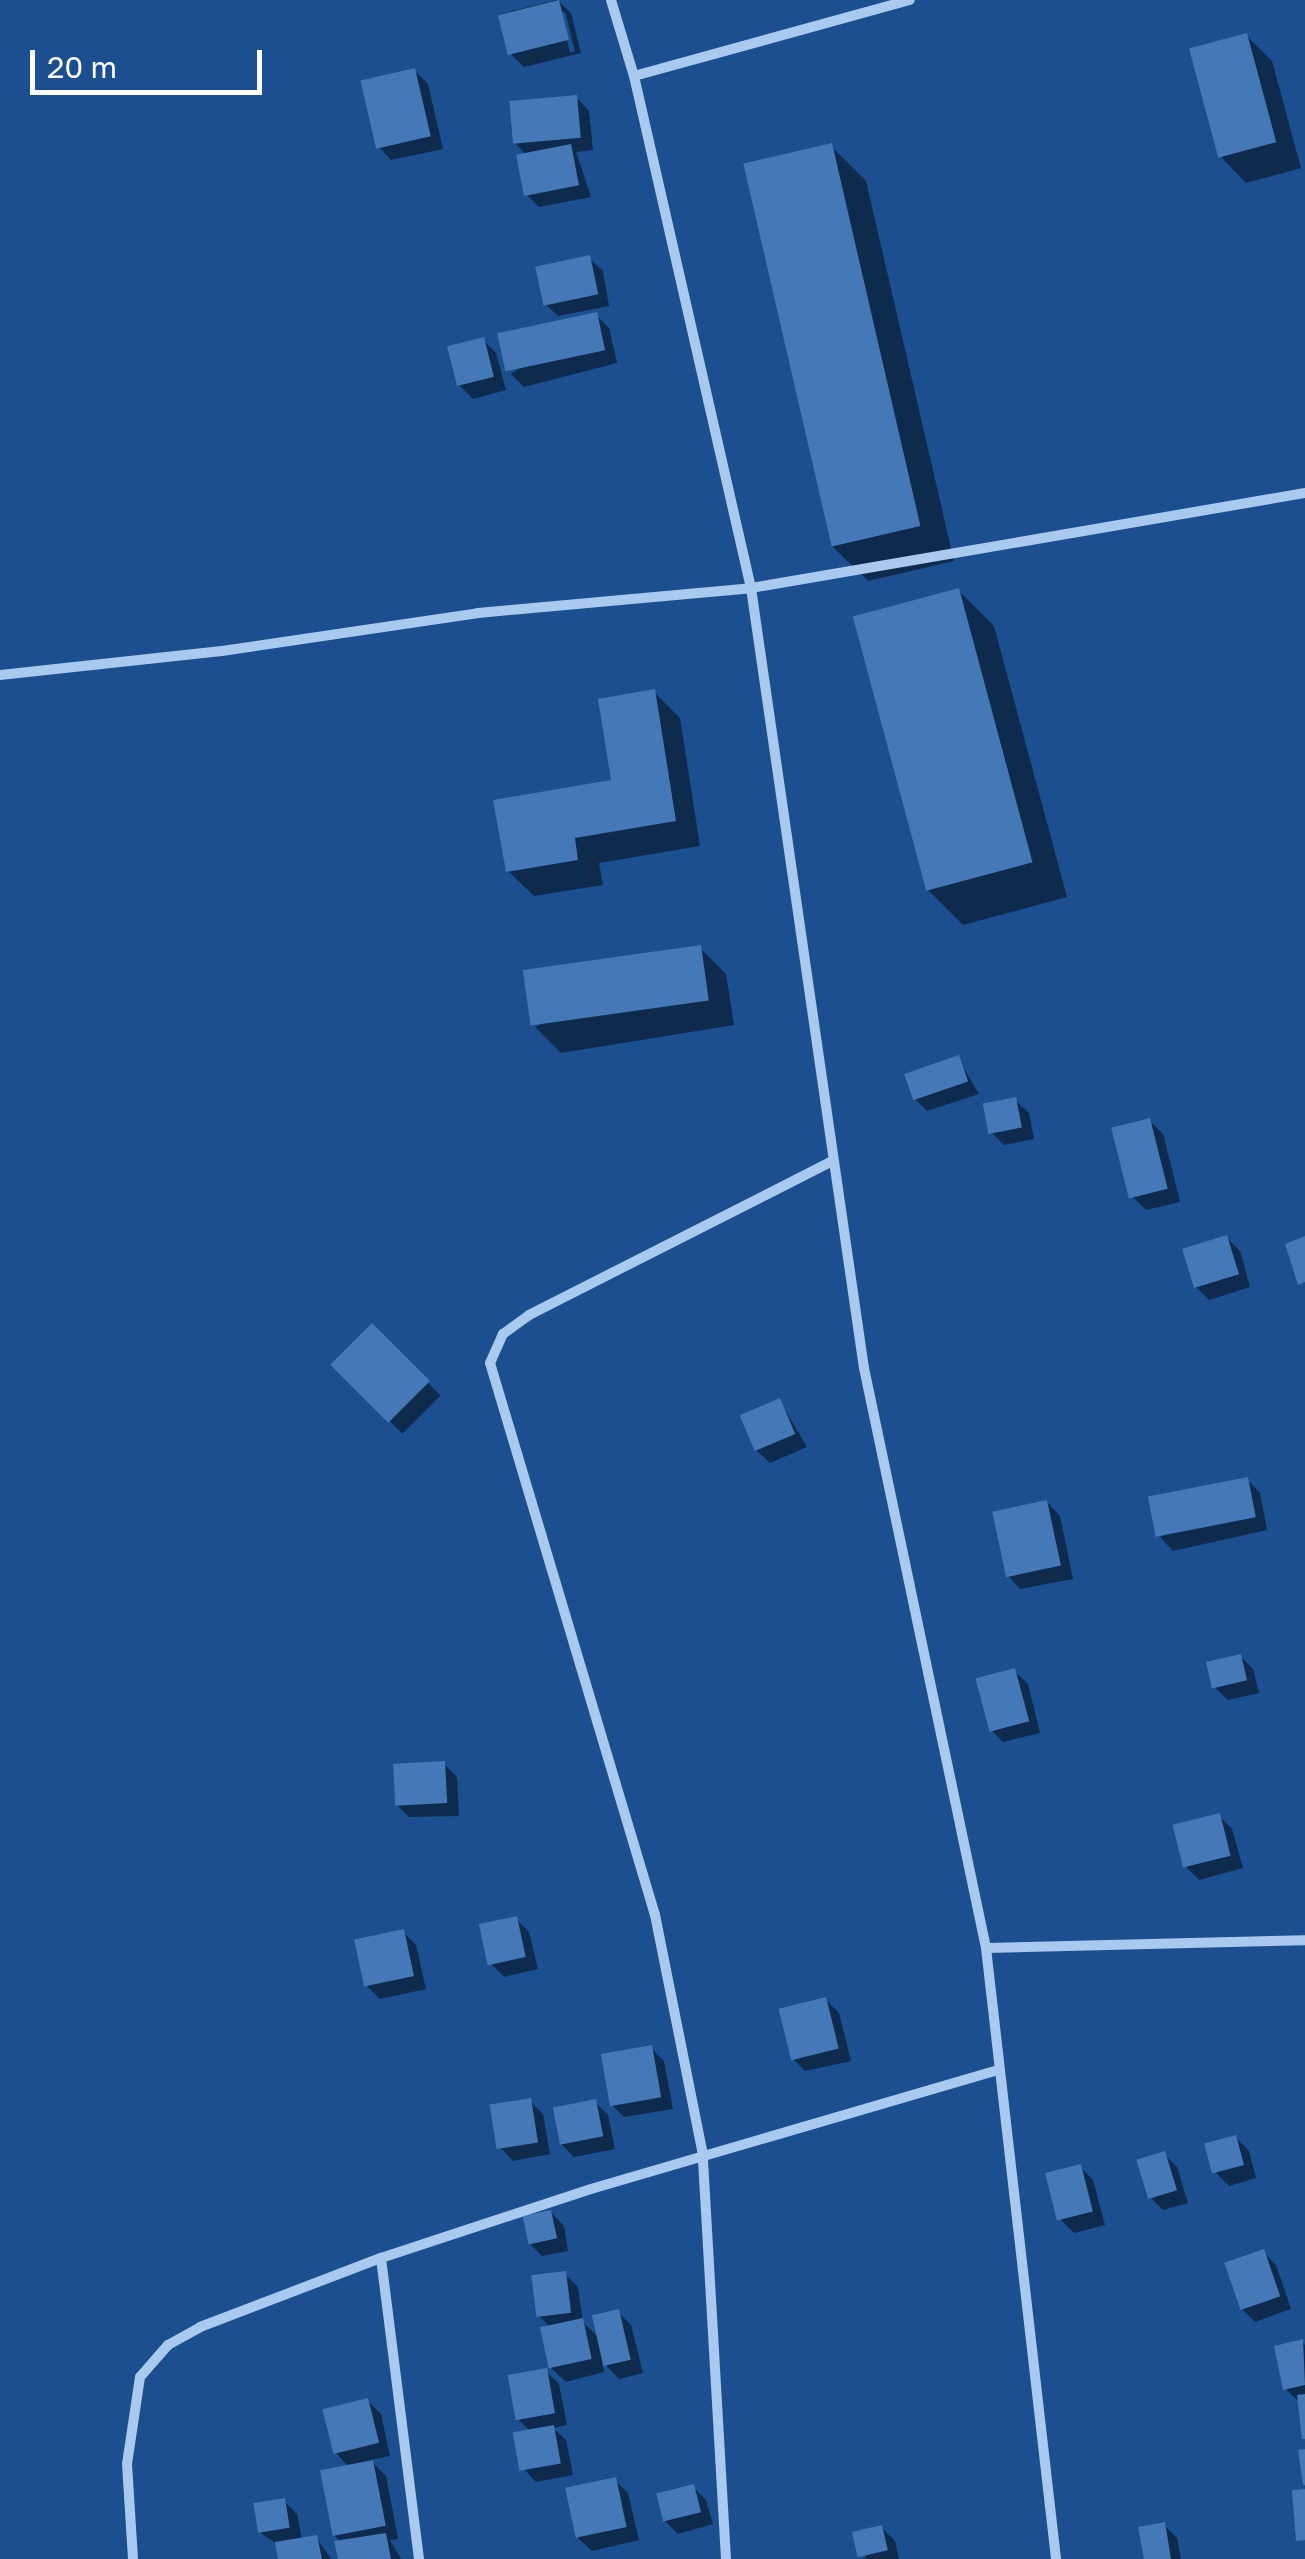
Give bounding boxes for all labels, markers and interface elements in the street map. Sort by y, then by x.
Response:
scale bar [35,30,268,92]
text: 20 m [47,49,117,85]

